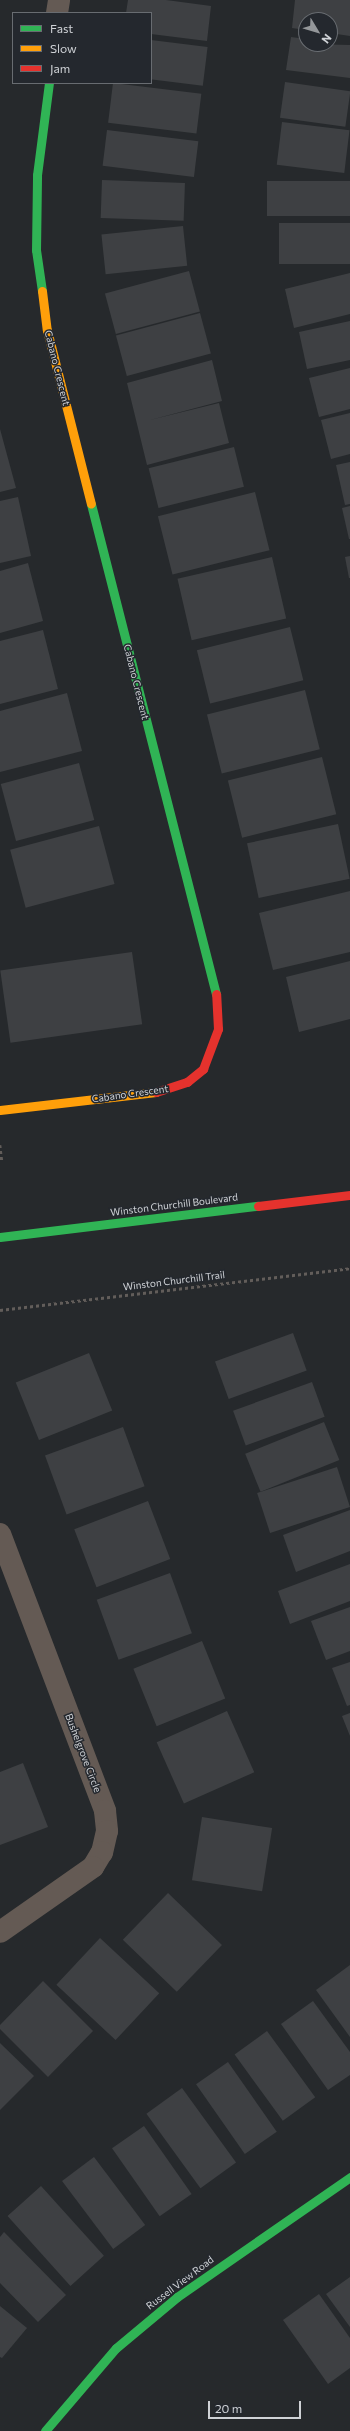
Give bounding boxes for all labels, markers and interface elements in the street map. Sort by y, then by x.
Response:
legend [12,12,152,84]
north arrow [298,12,338,52]
text: Fast [50,21,73,35]
text: N [319,32,335,46]
text: Slow [50,41,77,55]
text: Jam [50,61,70,75]
street label: Cabano Crescent [42,329,72,407]
street label: Cabano Crescent [121,643,151,721]
street label: Cabano Crescent [91,1083,169,1105]
street label: Winston Churchill Boulevard [110,1191,238,1219]
street label: Winston Churchill Trail [122,1269,226,1293]
street label: Bushelgrove Circle [62,1712,104,1794]
street label: Russell View Road [144,2254,216,2312]
scale bar [210,2393,303,2419]
text: 20 m [215,2401,242,2415]

